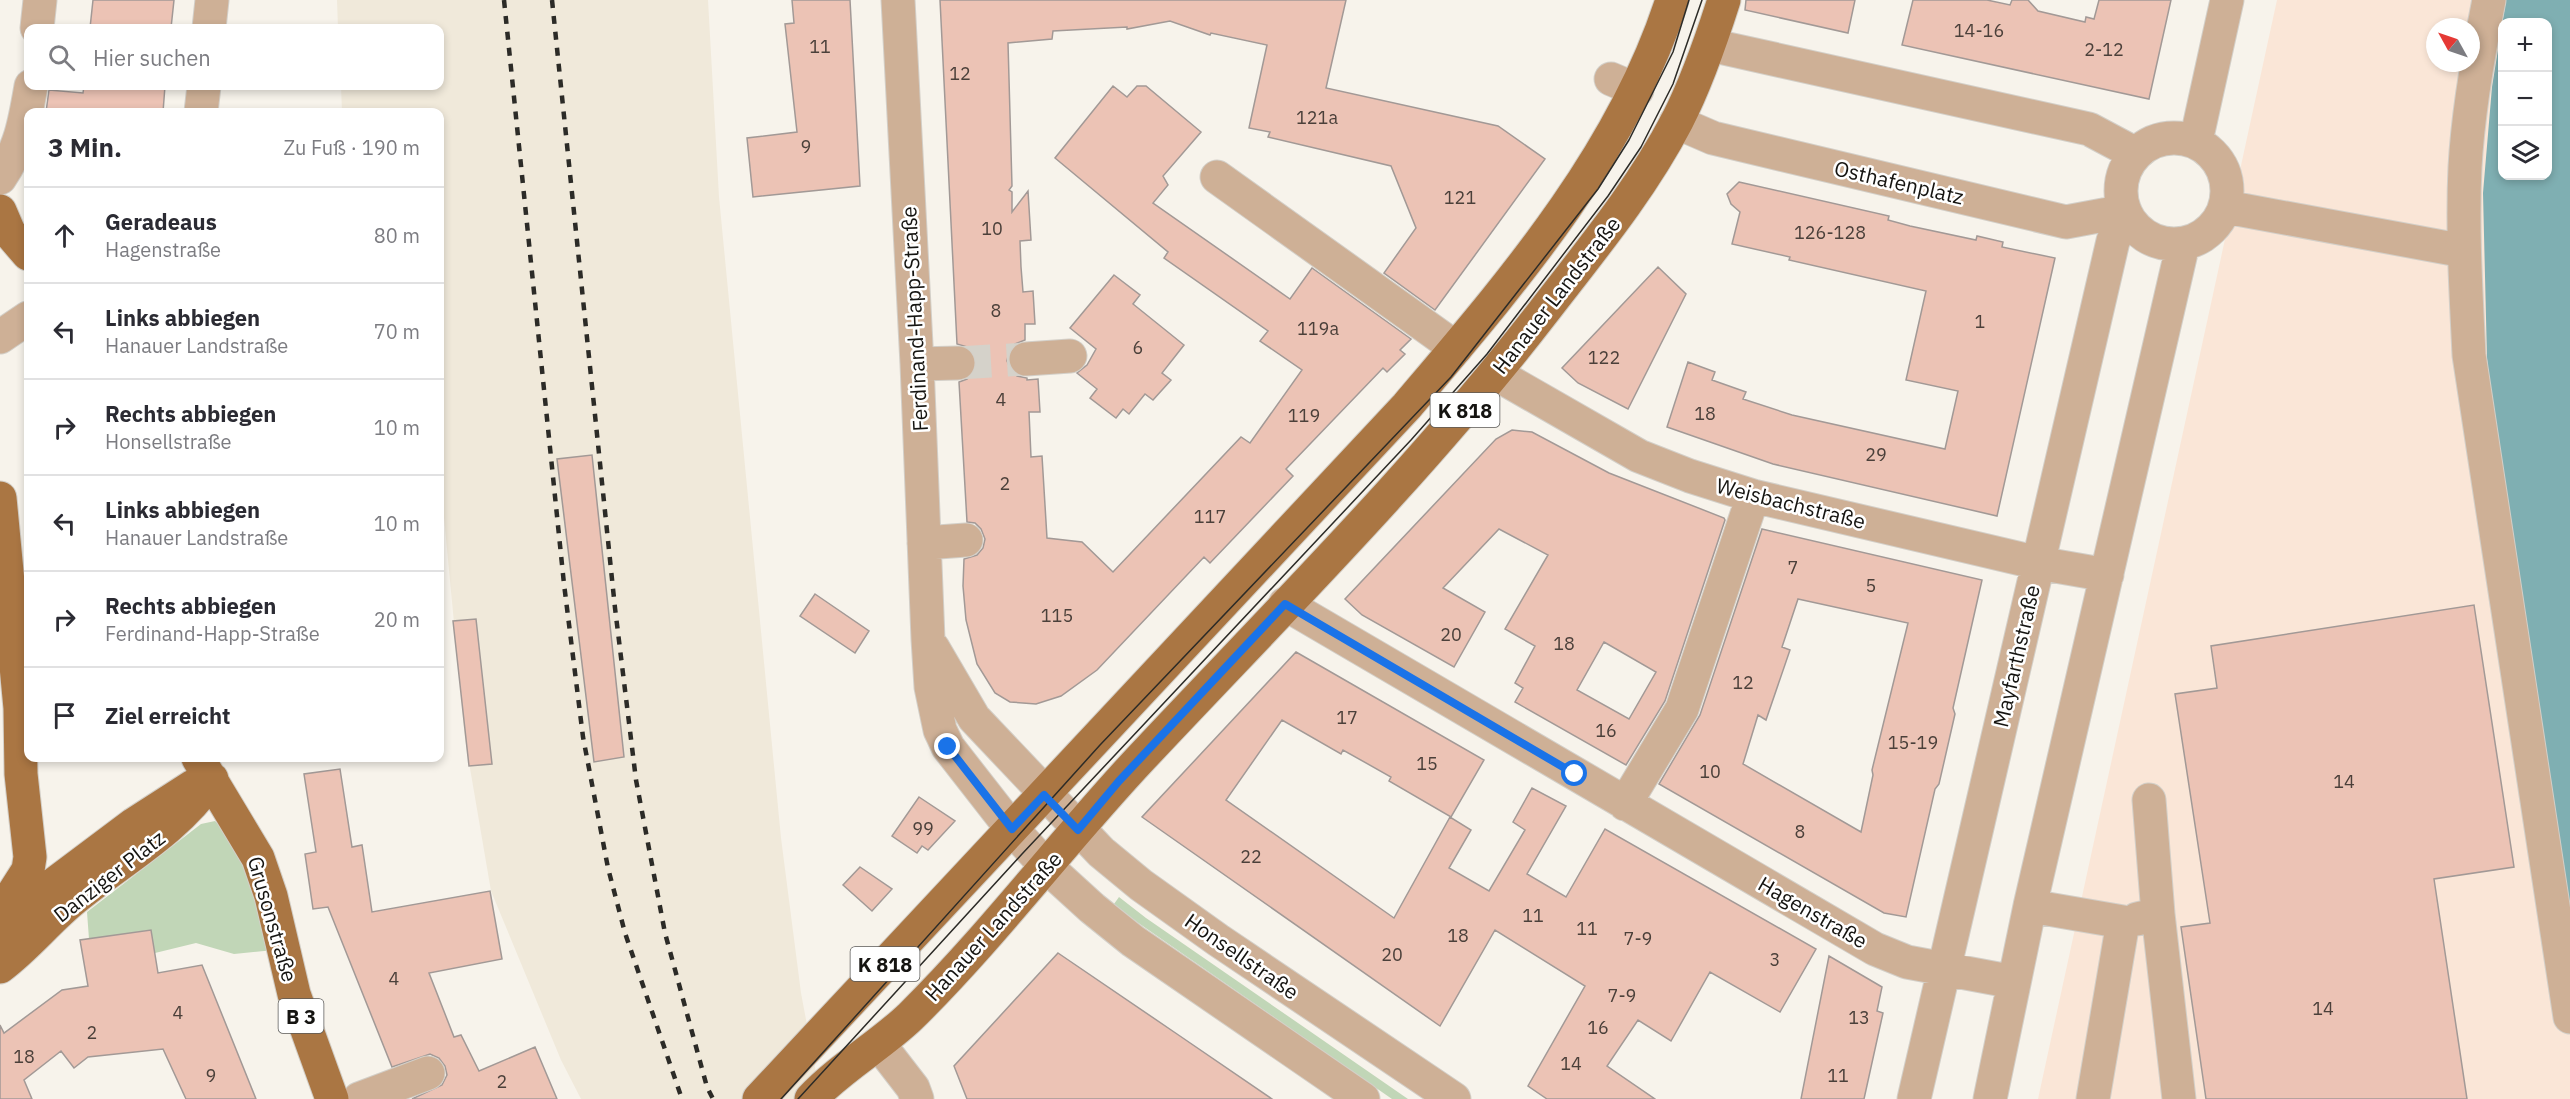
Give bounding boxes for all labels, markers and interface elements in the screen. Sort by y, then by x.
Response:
north arrow [2426,18,2480,72]
map controls [2498,18,2552,180]
button: + [2498,18,2552,72]
house number: 14-16 [1954,19,2004,42]
search box [24,24,444,90]
house number: 11 [809,35,831,58]
house number: 2-12 [2084,38,2124,61]
icon: search [45,41,78,74]
text: Hier suchen [93,43,211,72]
house number: 12 [949,62,971,85]
button: − [2498,72,2552,126]
house number: 121a [1296,106,1338,129]
button: layers [2498,126,2552,180]
text: 3 Min. [48,130,122,164]
text: Zu Fuß · 190 m [283,134,420,161]
house number: 9 [801,135,811,158]
street label: Osthafenplatz [1832,154,1967,211]
house number: 121 [1444,186,1476,209]
street label: Ferdinand-Happ-Straße [894,206,934,432]
text: Geradeaus [105,207,217,236]
street label: Hanauer Landstraße [1486,211,1626,379]
house number: 10 [981,217,1003,240]
icon: ahead [48,219,81,252]
house number: 126-128 [1794,221,1866,244]
text: 80 m [374,222,420,249]
text: Hagenstraße [105,236,221,263]
house number: 8 [991,299,1001,322]
text: Links abbiegen [105,303,260,332]
house number: 1 [1975,310,1985,333]
icon: left [48,315,81,348]
house number: 119a [1297,317,1339,340]
text: 70 m [374,318,420,345]
text: Hanauer Landstraße [105,332,288,359]
house number: 6 [1133,336,1143,359]
house number: 122 [1588,346,1620,369]
house number: 4 [996,388,1007,411]
road number: K 818 [1430,393,1500,427]
text: Rechts abbiegen [105,399,276,428]
house number: 18 [1694,402,1716,425]
house number: 119 [1288,404,1320,427]
icon: right [48,411,81,444]
text: 10 m [374,414,420,441]
text: Honsellstraße [105,428,232,455]
house number: 29 [1865,443,1887,466]
street label: Weisbachstraße [1714,471,1868,535]
house number: 2 [1000,472,1010,495]
text: Links abbiegen [105,495,260,524]
house number: 117 [1194,505,1226,528]
icon: left [48,507,81,540]
text: 10 m [374,510,420,537]
text: Hanauer Landstraße [105,524,288,551]
house number: 7 [1788,556,1798,579]
house number: 5 [1866,574,1876,597]
street label: Mayfarthstraße [1986,582,2046,730]
text: Rechts abbiegen [105,591,276,620]
icon: right [48,603,81,636]
house number: 115 [1041,604,1073,627]
text: 20 m [374,606,420,633]
text: Ferdinand-Happ-Straße [105,620,320,647]
house number: 20 [1440,623,1462,646]
house number: 18 [1553,632,1575,655]
house number: 12 [1732,671,1754,694]
icon: arrive [48,699,81,732]
text: Ziel erreicht [105,701,230,730]
house number: 17 [1336,706,1358,729]
house number: 16 [1595,719,1617,742]
house number: 15-19 [1888,731,1938,754]
route end [934,733,960,759]
house number: 15 [1416,752,1438,775]
route start [1561,760,1587,786]
house number: 10 [1699,760,1721,783]
house number: 14 [2333,770,2355,793]
house number: 99 [912,817,934,840]
house number: 8 [1795,820,1805,843]
street label: Danziger Platz [48,824,171,928]
street label: Hanauer Landstraße [918,845,1068,1007]
house number: 22 [1240,845,1262,868]
street label: Grusonstraße [242,853,304,985]
street label: Hagenstraße [1753,869,1873,955]
house number: 11 [1522,904,1544,927]
street label: Honsellstraße [1180,906,1304,1006]
house number: 11 [1576,917,1598,940]
house number: 18 [1447,924,1469,947]
house number: 7-9 [1624,927,1652,950]
house number: 20 [1381,943,1403,966]
road number: K 818 [850,947,920,981]
house number: 3 [1770,948,1780,971]
house number: 4 [389,967,400,990]
house number: 7-9 [1608,984,1636,1007]
house number: 14 [2312,997,2334,1020]
road number: B 3 [278,999,324,1033]
house number: 4 [173,1001,184,1024]
house number: 13 [1848,1006,1870,1029]
house number: 16 [1587,1016,1609,1039]
house number: 2 [87,1021,97,1044]
house number: 18 [13,1045,35,1068]
house number: 14 [1560,1052,1582,1075]
house number: 9 [206,1064,216,1087]
house number: 11 [1827,1064,1849,1087]
house number: 2 [497,1070,507,1093]

